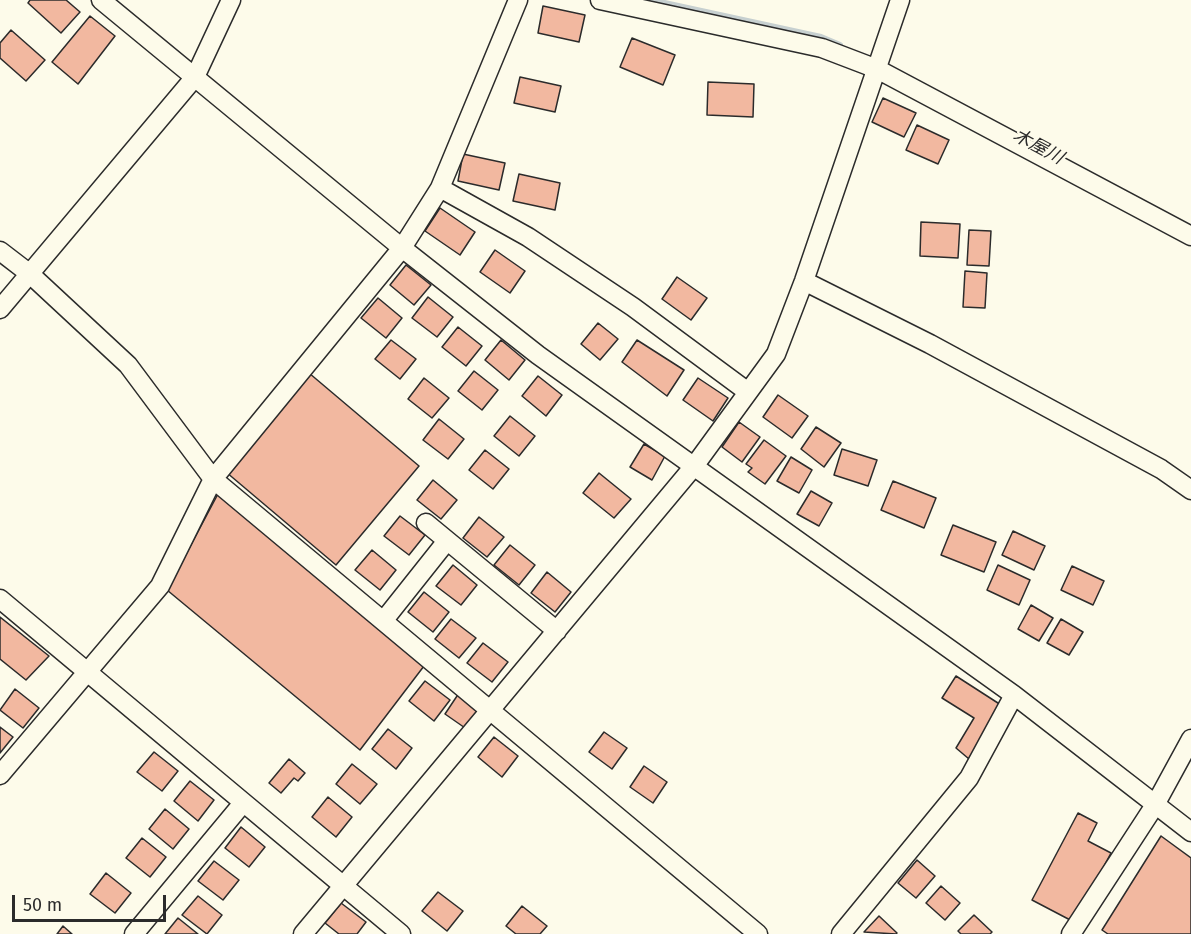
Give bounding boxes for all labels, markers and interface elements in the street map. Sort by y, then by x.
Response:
water label: 木屋川 [1009,125,1067,169]
scale bar [15,883,170,921]
text: 50 m [23,894,62,916]

